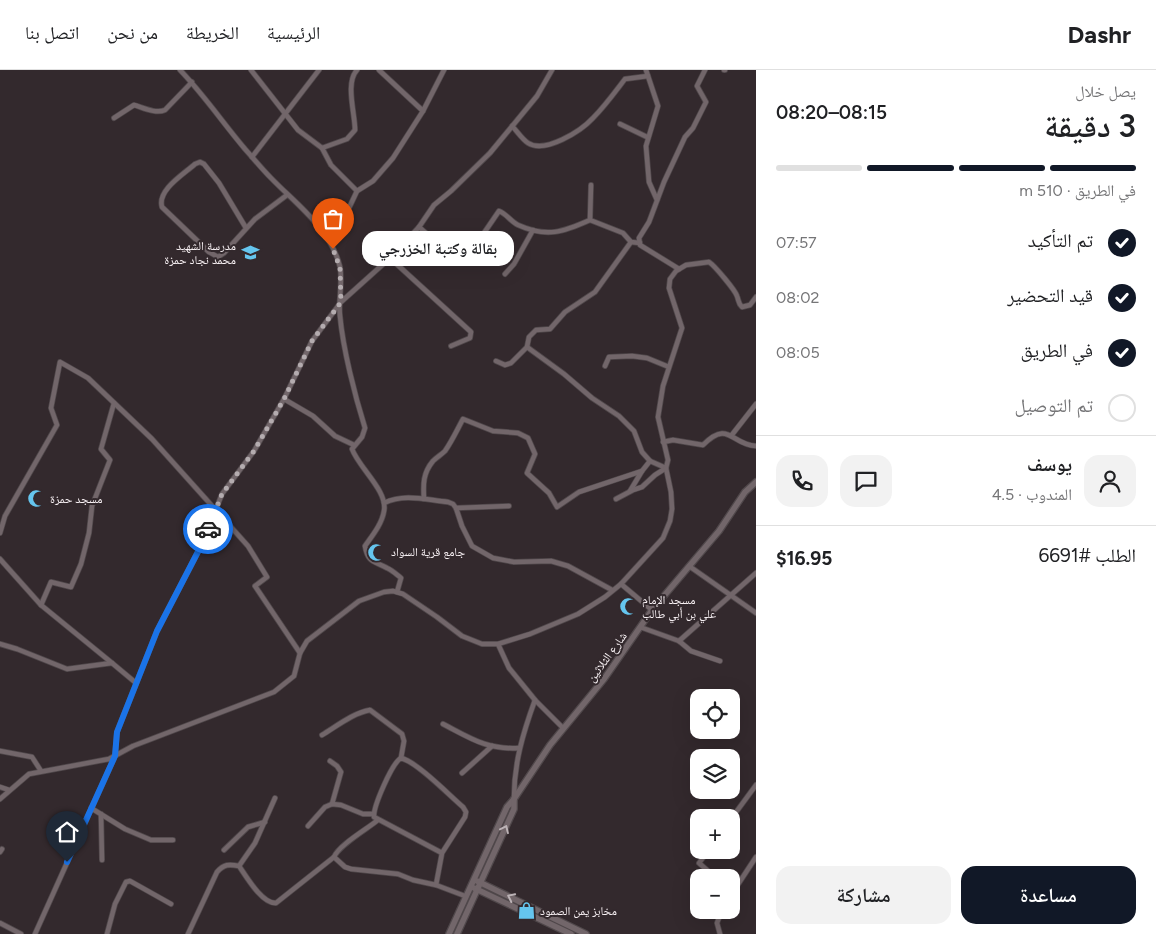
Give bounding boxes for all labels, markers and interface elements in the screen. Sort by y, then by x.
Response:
text: Dashr [1067,20,1131,49]
text: اتصل بنا [25,22,79,44]
text: من نحن [107,22,158,44]
text: الخريطة [186,22,239,44]
text: الرئيسية [267,22,320,44]
text: يصل خلال [1075,82,1136,101]
text: 08:15–08:20 [776,101,887,124]
text: 3 دقيقة [1044,107,1136,145]
text: في الطريق · 510 m [1019,181,1136,200]
pin [312,198,354,249]
icon: bag [319,205,347,233]
text: تم التأكيد [1028,229,1093,252]
icon: check [1108,229,1136,257]
callout: بقالة وكتبة الخزرجي [363,232,516,266]
text: 07:57 [776,233,817,252]
place label: مدرسة الشهيد محمد نجاد حمزة [164,239,236,267]
text: بقالة وكتبة الخزرجي [379,239,497,258]
school or university icon: مدرسة الشهيد محمد نجاد حمزة [240,243,260,263]
text: قيد التحضير [1007,284,1093,307]
icon: check [1108,284,1136,312]
text: 08:02 [776,288,819,307]
text: في الطريق [1020,339,1093,362]
icon: check [1108,339,1136,367]
text: 08:05 [776,343,820,362]
text: تم التوصيل [1014,394,1093,417]
text: يوسف [1027,453,1072,476]
button: phone [776,455,828,507]
button: chat [840,455,892,507]
button: person [1084,455,1136,507]
text: المندوب · 4.5 [992,485,1072,504]
mosque icon: مسجد حمزة [26,489,46,509]
place label: مسجد حمزة [50,492,102,506]
courier [183,504,233,554]
icon: car [194,515,222,543]
mosque icon: جامع قرية السواد [367,542,387,562]
text: الطلب #6691 [1039,544,1136,567]
place label: جامع قرية السواد [391,545,465,559]
text: $16.95 [776,547,832,570]
place label: مسجد الإمام علي بن أبي طالب [642,593,716,624]
mosque icon: مسجد الإمام علي بن أبي طالب [618,597,638,617]
street label: شارع الثلاثين [584,629,631,685]
map controls [690,689,740,919]
button: locate [690,689,740,739]
button: layers [690,749,740,799]
button: + [690,809,740,859]
pin [46,811,88,862]
icon: home [53,818,81,846]
one-way arrow [498,825,509,834]
button: مشاركة [776,866,951,924]
button: مساعدة [961,866,1136,924]
button: − [690,869,740,919]
one-way arrow [507,893,516,903]
shop icon: مخابز يمن الصمود [516,901,536,921]
place label: مخابز يمن الصمود [540,904,617,918]

